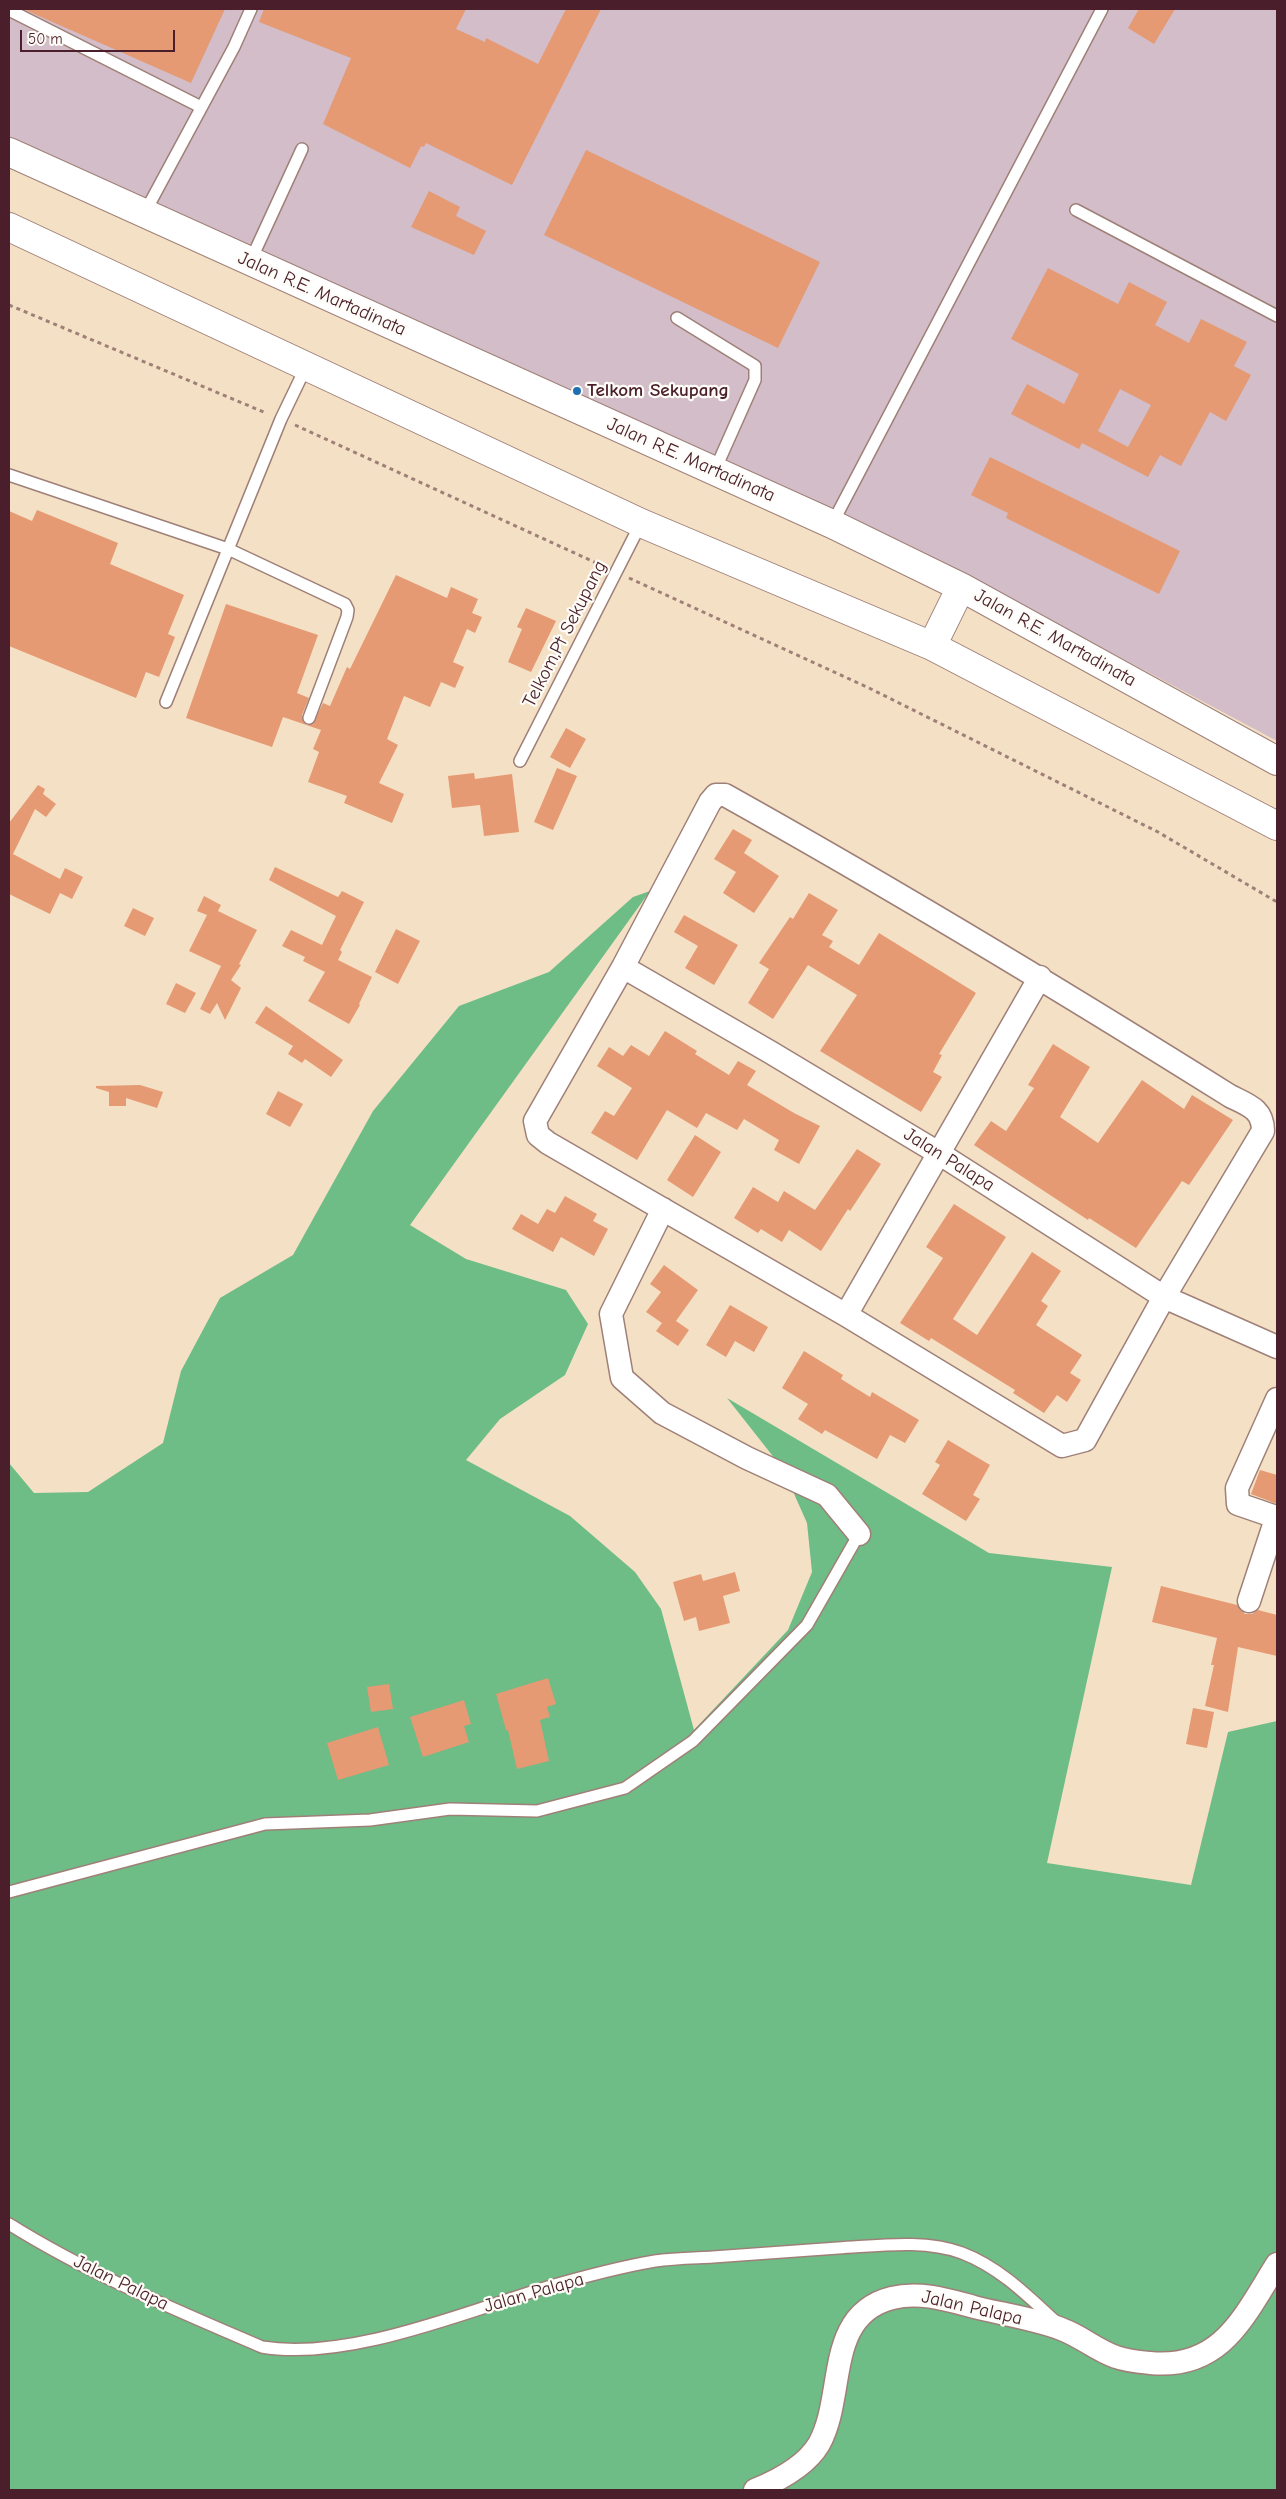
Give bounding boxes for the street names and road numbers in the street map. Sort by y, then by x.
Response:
street label: Jalan R.E. Martadinata [234,247,410,341]
street label: Jalan R.E. Martadinata [603,413,779,507]
street label: Telkom,Pt Sekupang [518,557,612,711]
street label: Jalan R.E. Martadinata [970,584,1140,692]
street label: Jalan Palapa [899,1123,999,1197]
street label: Jalan Palapa [70,2250,172,2316]
street label: Jalan Palapa [481,2268,587,2318]
street label: Jalan Palapa [919,2285,1025,2331]

